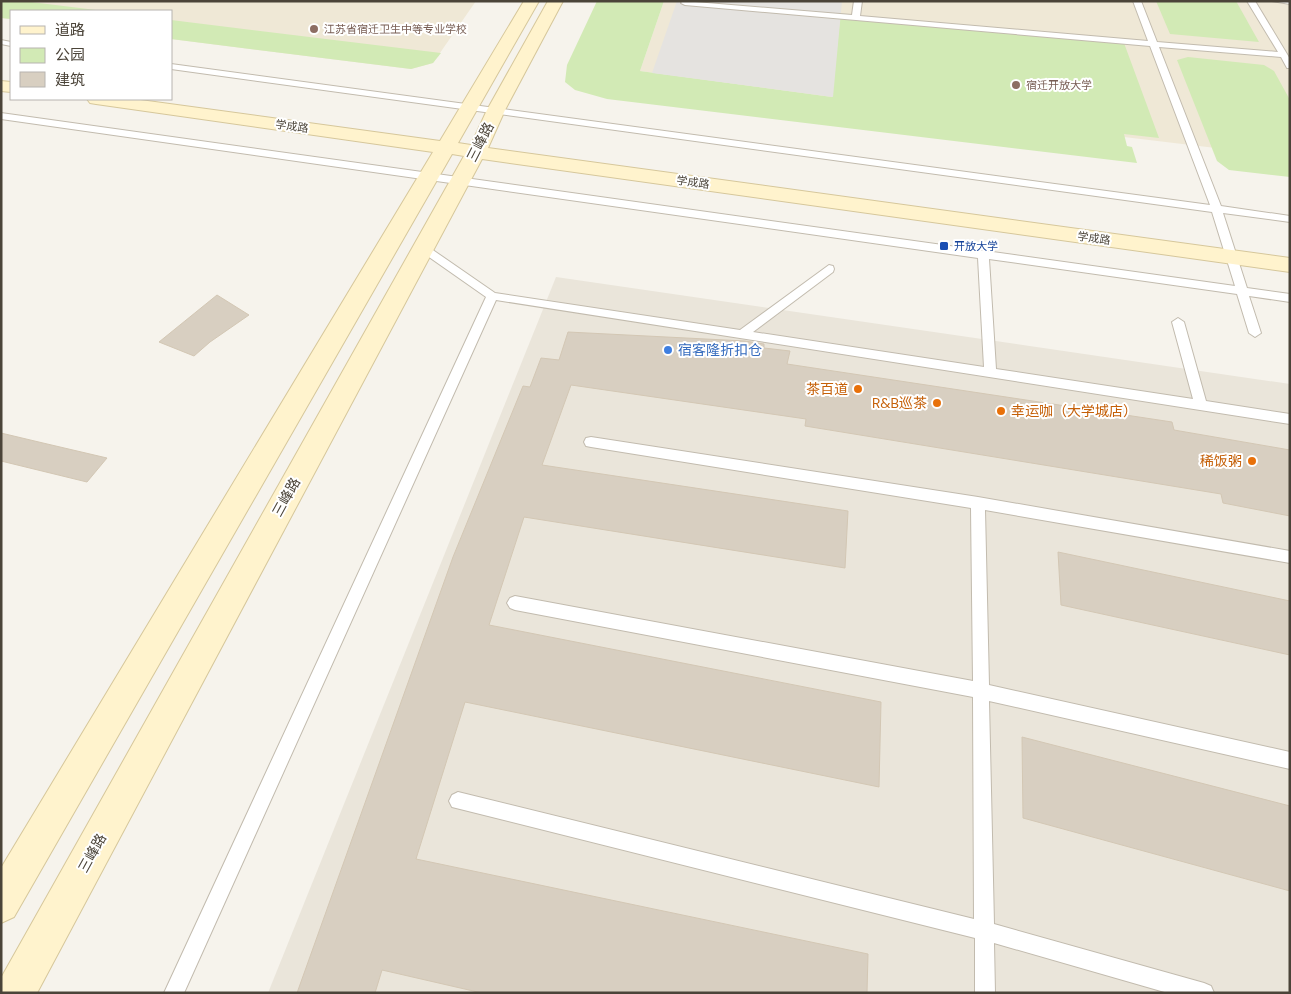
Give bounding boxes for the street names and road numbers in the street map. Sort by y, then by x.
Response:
street label: 学成路 [275,117,309,135]
street label: 三峰路 [462,119,498,165]
street label: 学成路 [676,173,710,191]
street label: 学成路 [1077,229,1111,247]
street label: 三峰路 [268,474,304,520]
street label: 三峰路 [74,830,110,876]

